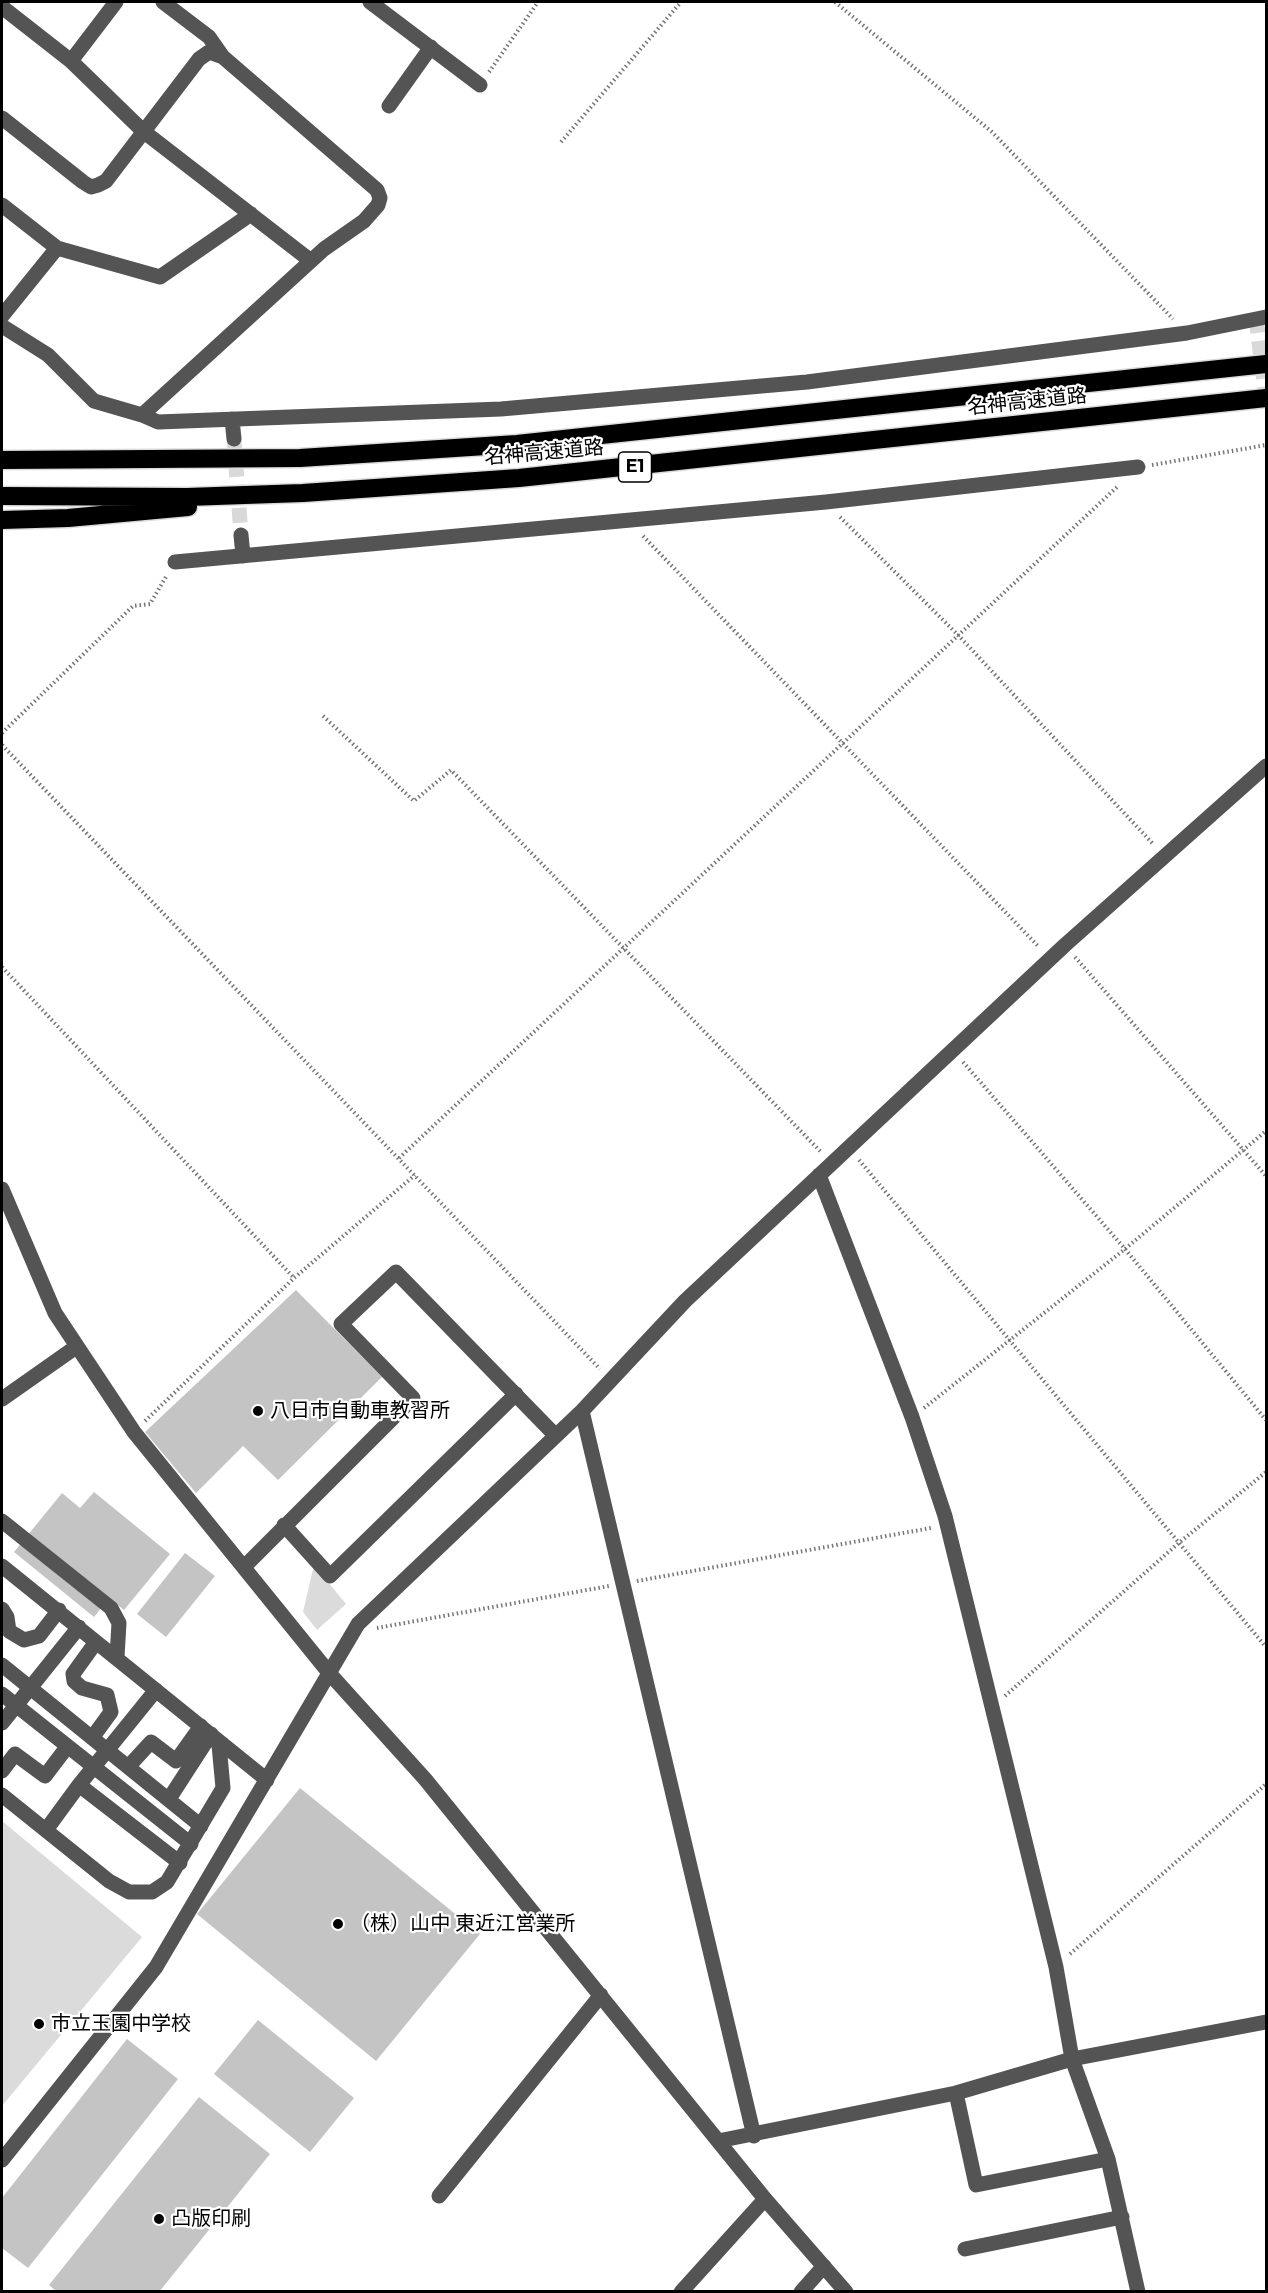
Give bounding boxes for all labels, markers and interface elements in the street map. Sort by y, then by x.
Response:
street label: 名神高速道路 [966,384,1088,420]
street label: 名神高速道路 [483,436,605,470]
road number: E1 [618,452,652,482]
place label: 八日市自動車教習所 [270,1399,450,1423]
marker: 八日市自動車教習所 [251,1404,265,1418]
place label: （株）山中 東近江営業所 [350,1912,575,1936]
marker: （株）山中 東近江営業所 [331,1917,345,1931]
place label: 市立玉園中学校 [51,2012,191,2036]
marker: 市立玉園中学校 [32,2017,46,2031]
place label: 凸版印刷 [171,2207,251,2231]
marker: 凸版印刷 [152,2212,166,2226]

